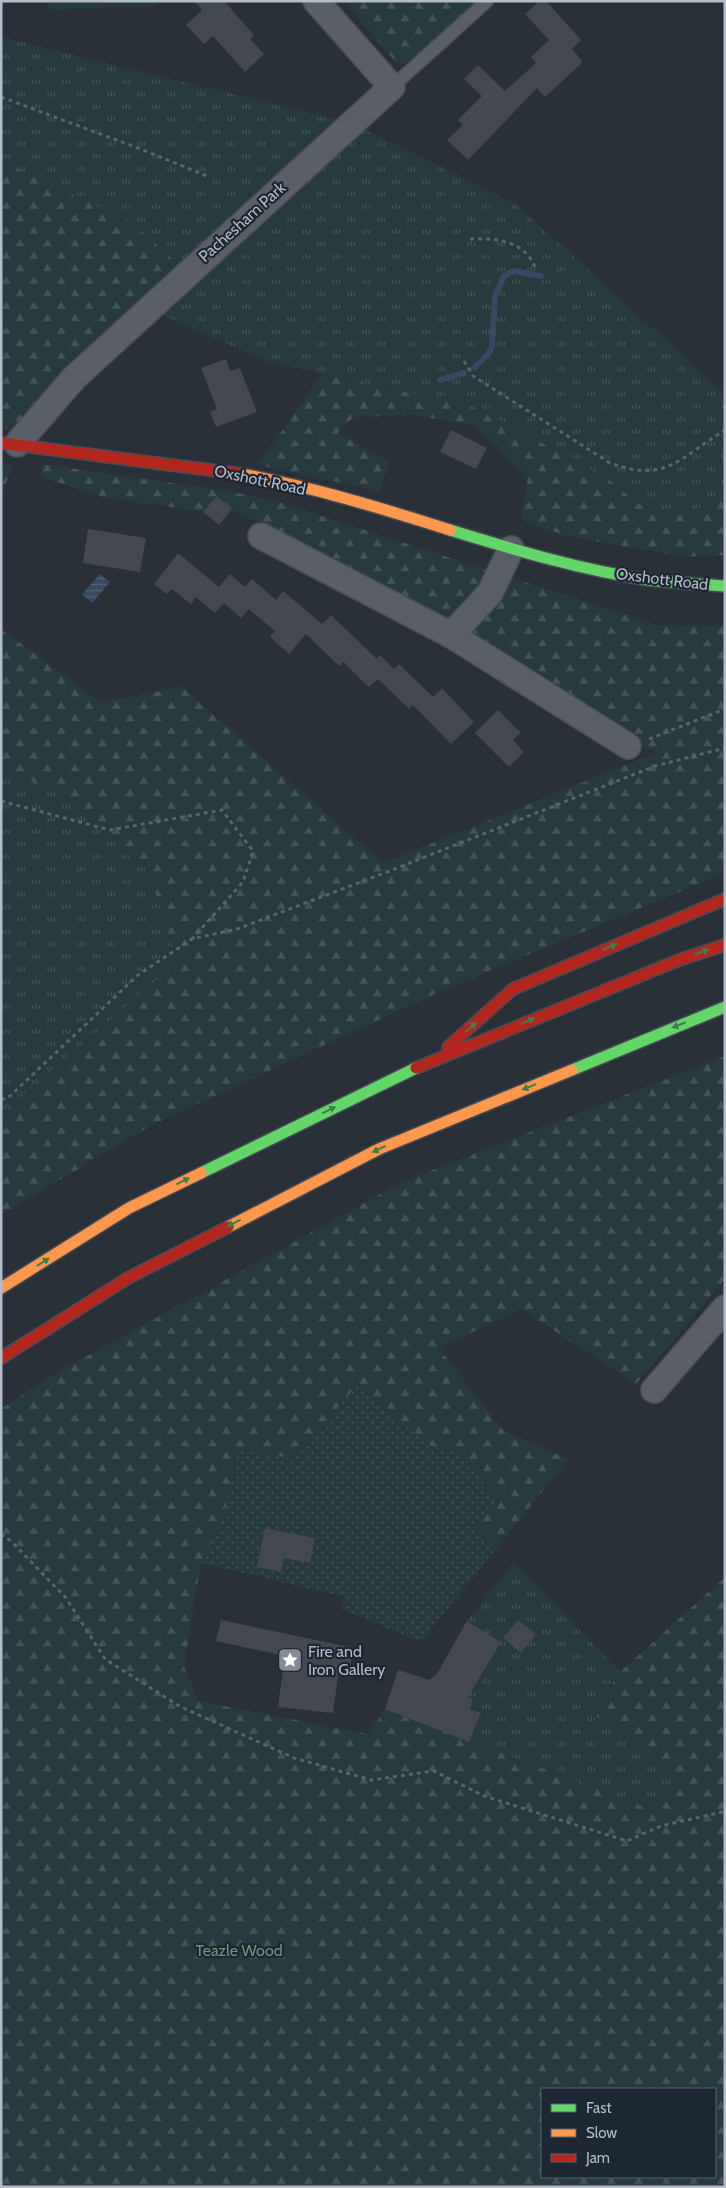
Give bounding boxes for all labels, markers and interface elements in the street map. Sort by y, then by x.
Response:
street label: Pachesham Park [195,178,290,266]
street label: Oxshott Road [213,461,307,499]
street label: Oxshott Road [615,564,709,594]
one-way arrow [603,943,617,951]
one-way arrow [695,948,710,956]
one-way arrow [521,1017,536,1025]
one-way arrow [464,1021,476,1033]
one-way arrow [672,1022,687,1029]
one-way arrow [521,1083,536,1091]
one-way arrow [322,1106,337,1115]
one-way arrow [372,1145,386,1153]
one-way arrow [176,1177,190,1185]
one-way arrow [227,1219,242,1227]
one-way arrow [36,1258,49,1267]
place label: Fire and Iron Gallery [308,1642,385,1679]
place icon: Fire and Iron Gallery [277,1647,303,1673]
park label: Teazle Wood [195,1941,283,1960]
legend [541,2088,716,2178]
text: Fast [586,2099,611,2117]
text: Slow [586,2124,617,2142]
text: Jam [585,2149,610,2167]

